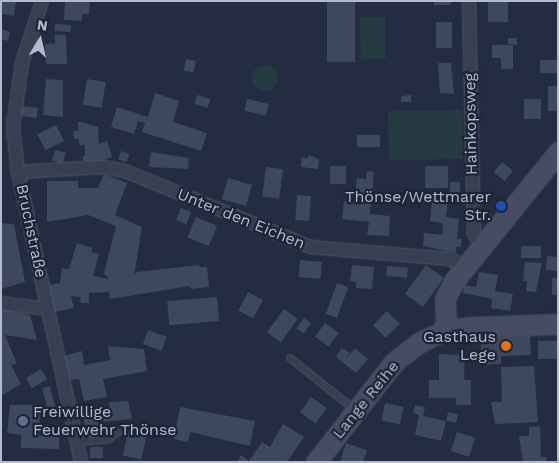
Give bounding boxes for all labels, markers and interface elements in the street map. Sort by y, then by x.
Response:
north arrow [15,15,65,65]
text: N [36,16,49,34]
street label: Hainkopsweg [461,73,481,175]
street label: Bruchstraße [12,182,50,280]
street label: Unter den Eichen [174,185,308,253]
place label: Thönse/Wettmarer Str. [345,187,491,225]
marker: Thönse/Wettmarer Str. [495,200,507,212]
place label: Gasthaus Lege [423,327,496,365]
marker: Gasthaus Lege [500,340,512,352]
street label: Lange Reihe [329,357,403,443]
place label: Freiwillige Feuerwehr Thönse [33,402,177,440]
marker: Freiwillige Feuerwehr Thönse [17,415,29,427]

